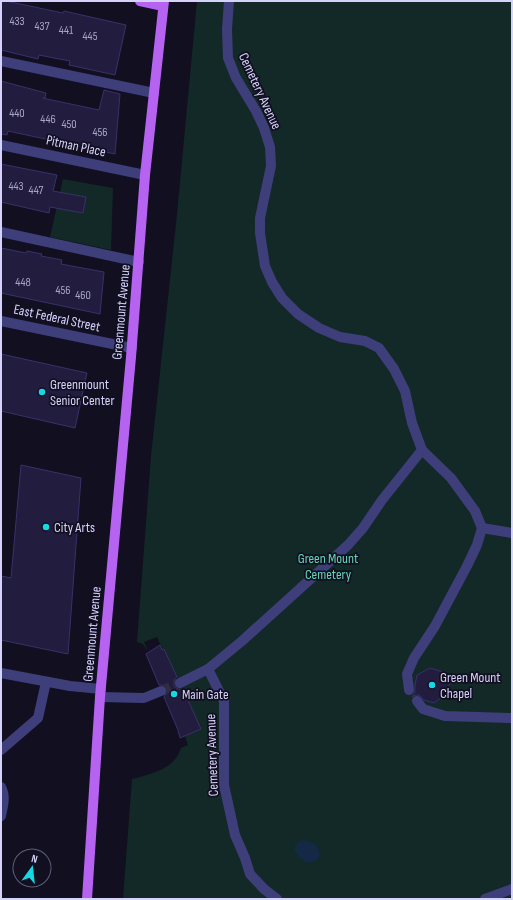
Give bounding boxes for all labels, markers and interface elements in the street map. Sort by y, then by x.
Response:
house number: 433 [9,14,25,29]
house number: 437 [35,19,50,34]
house number: 441 [59,23,74,38]
house number: 445 [83,29,98,44]
street label: Cemetery Avenue [235,50,285,132]
house number: 440 [9,106,25,121]
house number: 446 [40,112,56,127]
house number: 450 [61,117,77,132]
house number: 456 [92,125,108,140]
street label: Pitman Place [45,131,107,161]
house number: 443 [8,179,24,194]
house number: 447 [29,183,44,198]
street label: Greenmount Avenue [108,264,134,360]
house number: 448 [15,275,31,290]
house number: 456 [55,283,71,298]
house number: 460 [75,288,91,303]
street label: East Federal Street [12,301,102,335]
place label: Greenmount Senior Center [50,376,114,409]
marker: Greenmount Senior Center [37,387,47,397]
place label: City Arts [54,519,95,536]
marker: City Arts [41,522,51,532]
park label: Green Mount Cemetery [298,550,358,583]
street label: Greenmount Avenue [79,586,105,682]
place label: Green Mount Chapel [440,669,501,702]
marker: Green Mount Chapel [427,680,437,690]
place label: Main Gate [182,686,229,703]
marker: Main Gate [169,689,179,699]
street label: Cemetery Avenue [202,713,222,797]
north arrow [12,848,52,888]
text: N [30,852,39,866]

